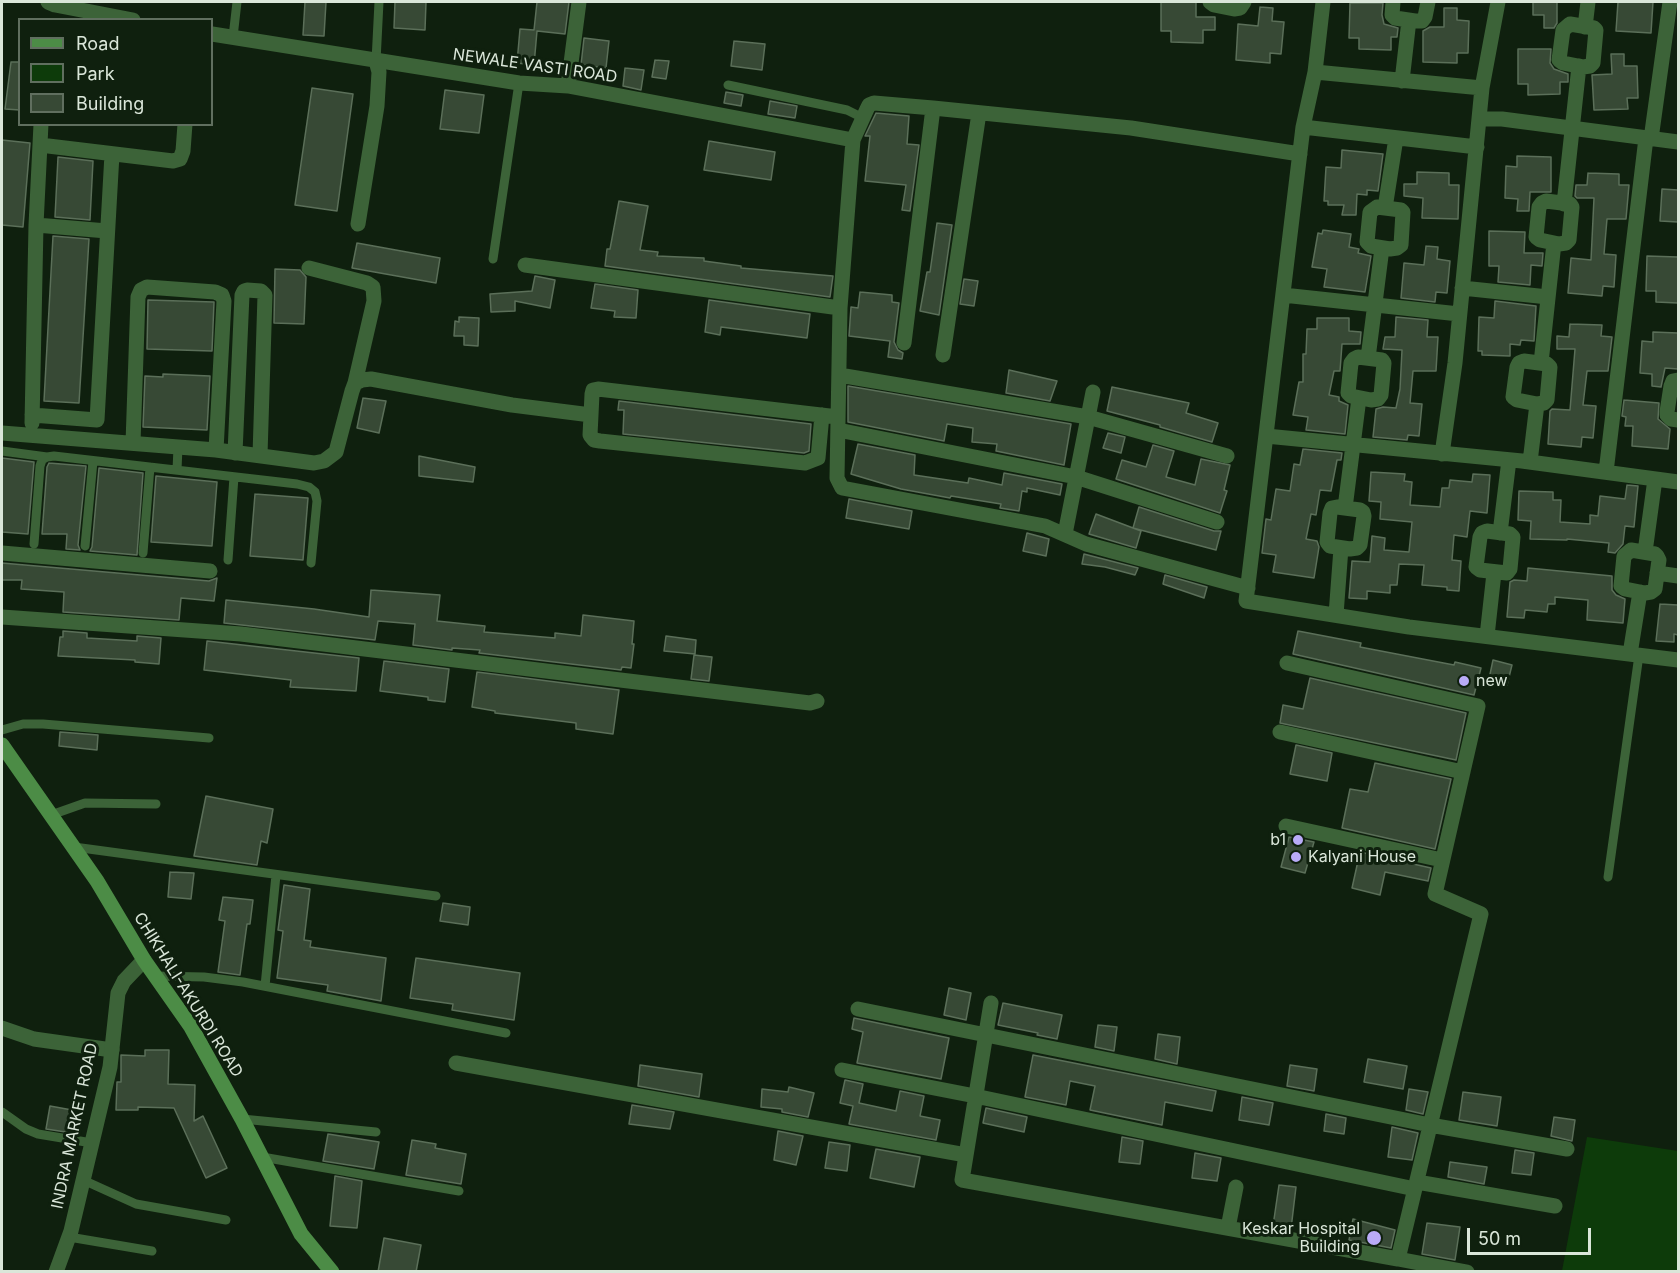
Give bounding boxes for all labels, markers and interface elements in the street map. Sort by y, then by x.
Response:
legend [18,18,213,126]
text: Road [76,33,119,54]
street label: NEWALE VASTI ROAD [452,45,618,87]
text: Park [76,63,115,84]
text: Building [76,93,144,114]
place label: new [1476,671,1508,691]
marker: new [1457,674,1471,688]
place label: b1 [1270,830,1286,850]
marker: b1 [1291,833,1305,847]
place label: Kalyani House [1308,847,1416,867]
marker: Kalyani House [1289,850,1303,864]
street label: CHIKHALI-AKURDI ROAD [129,909,247,1081]
street label: INDRA MARKET ROAD [48,1041,102,1211]
scale bar [1470,1216,1594,1254]
place label: Keskar Hospital Building [1242,1219,1360,1257]
text: 50 m [1478,1228,1521,1249]
marker: Keskar Hospital Building [1365,1229,1383,1247]

